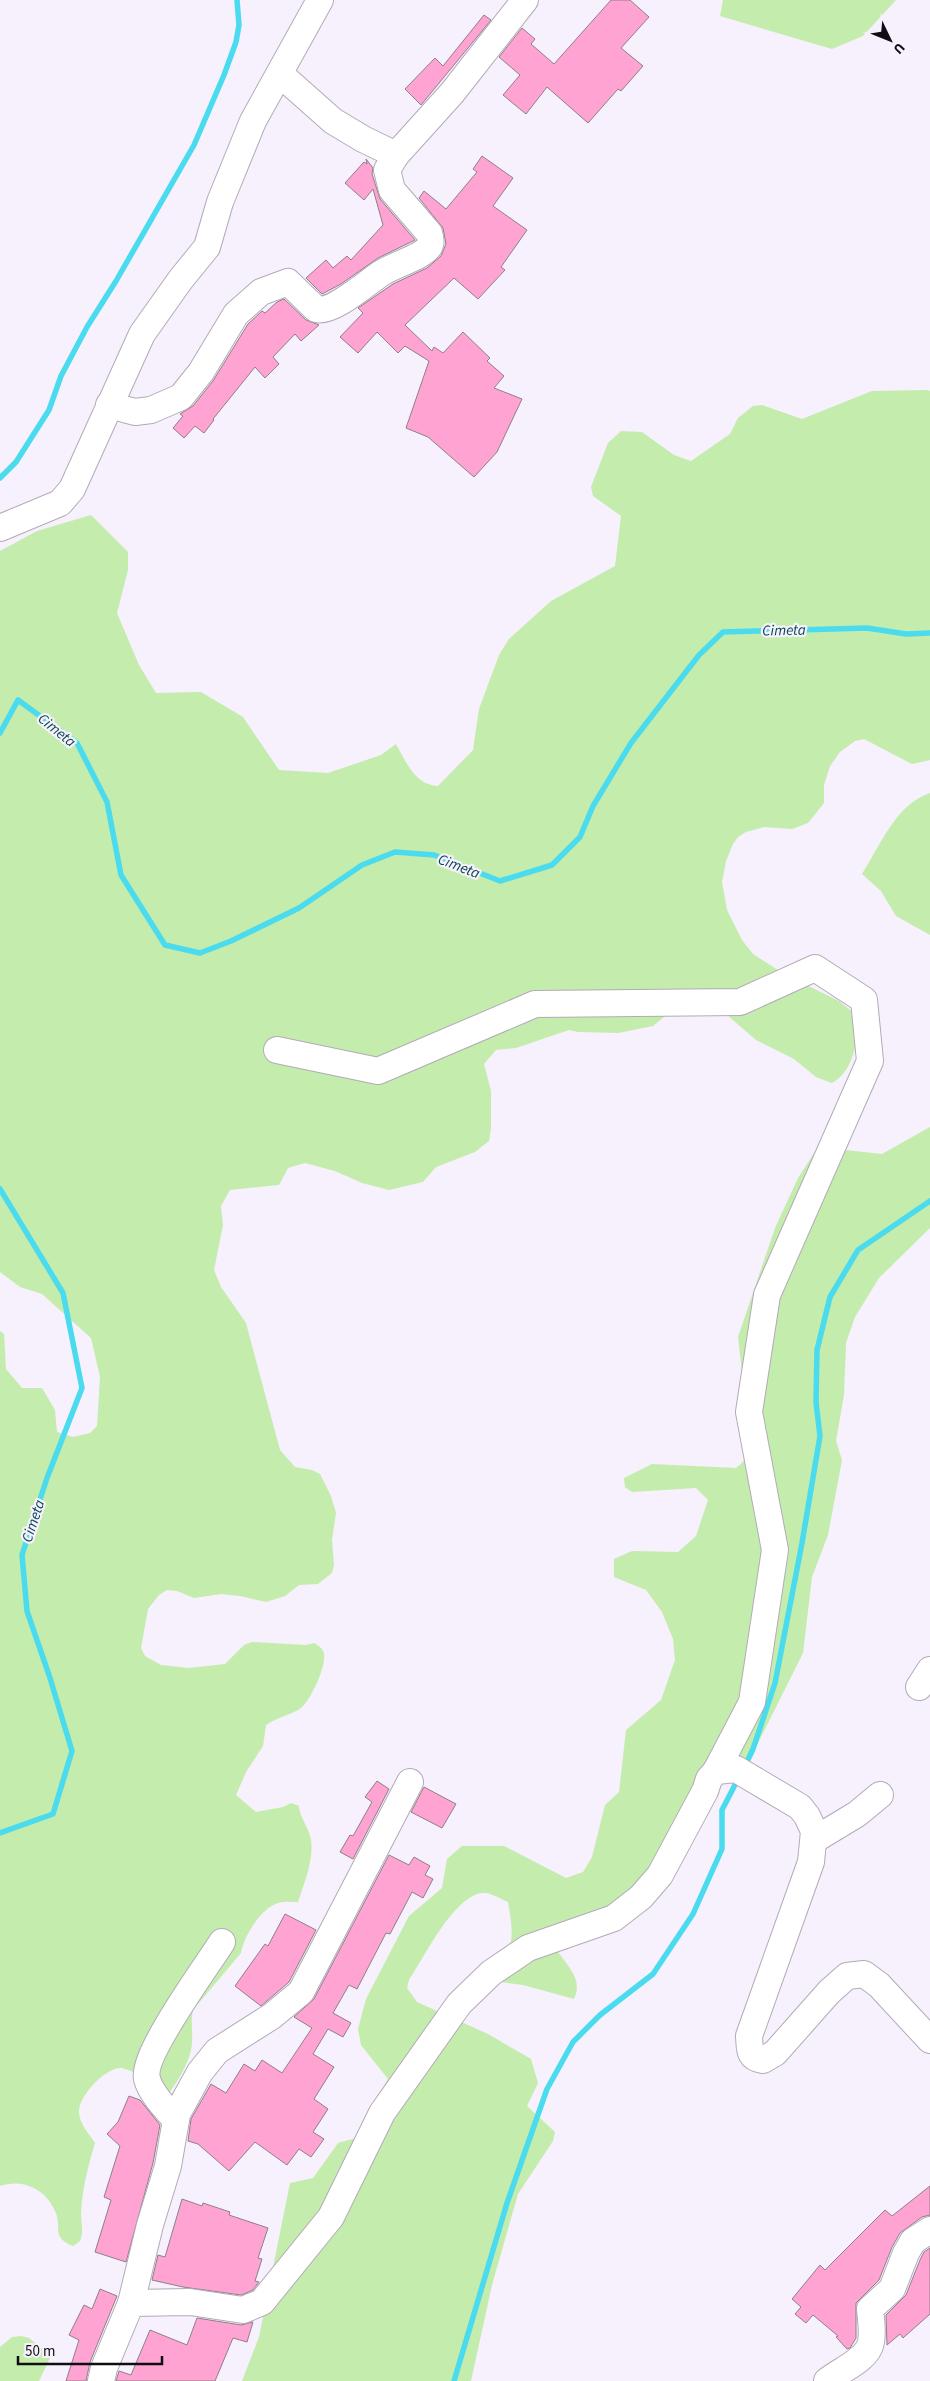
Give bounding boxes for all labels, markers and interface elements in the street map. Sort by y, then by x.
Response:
north arrow [865,15,915,65]
text: U [888,38,909,58]
water label: Cimeta [762,620,806,641]
water label: Cimeta [33,709,80,752]
water label: Cimeta [435,849,483,884]
water label: Cimeta [17,1497,50,1545]
scale bar [18,2334,161,2366]
text: 50 m [25,2341,55,2362]

